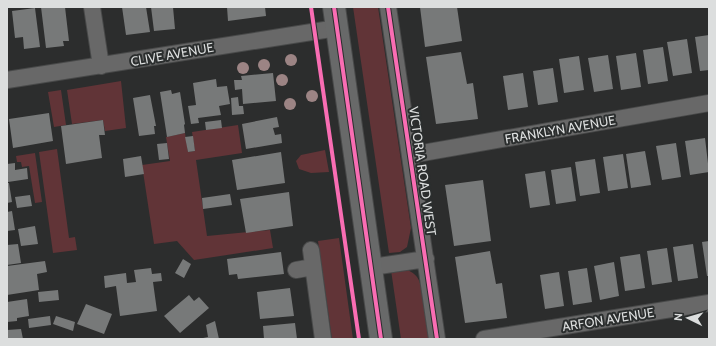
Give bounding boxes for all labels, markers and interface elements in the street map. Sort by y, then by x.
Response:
street label: CLIVE AVENUE [129,39,215,69]
street label: VICTORIA ROAD WEST [406,105,440,237]
street label: FRANKLYN AVENUE [503,111,617,147]
north arrow [668,298,708,338]
street label: ARFON AVENUE [561,304,655,334]
text: N [671,313,685,322]

